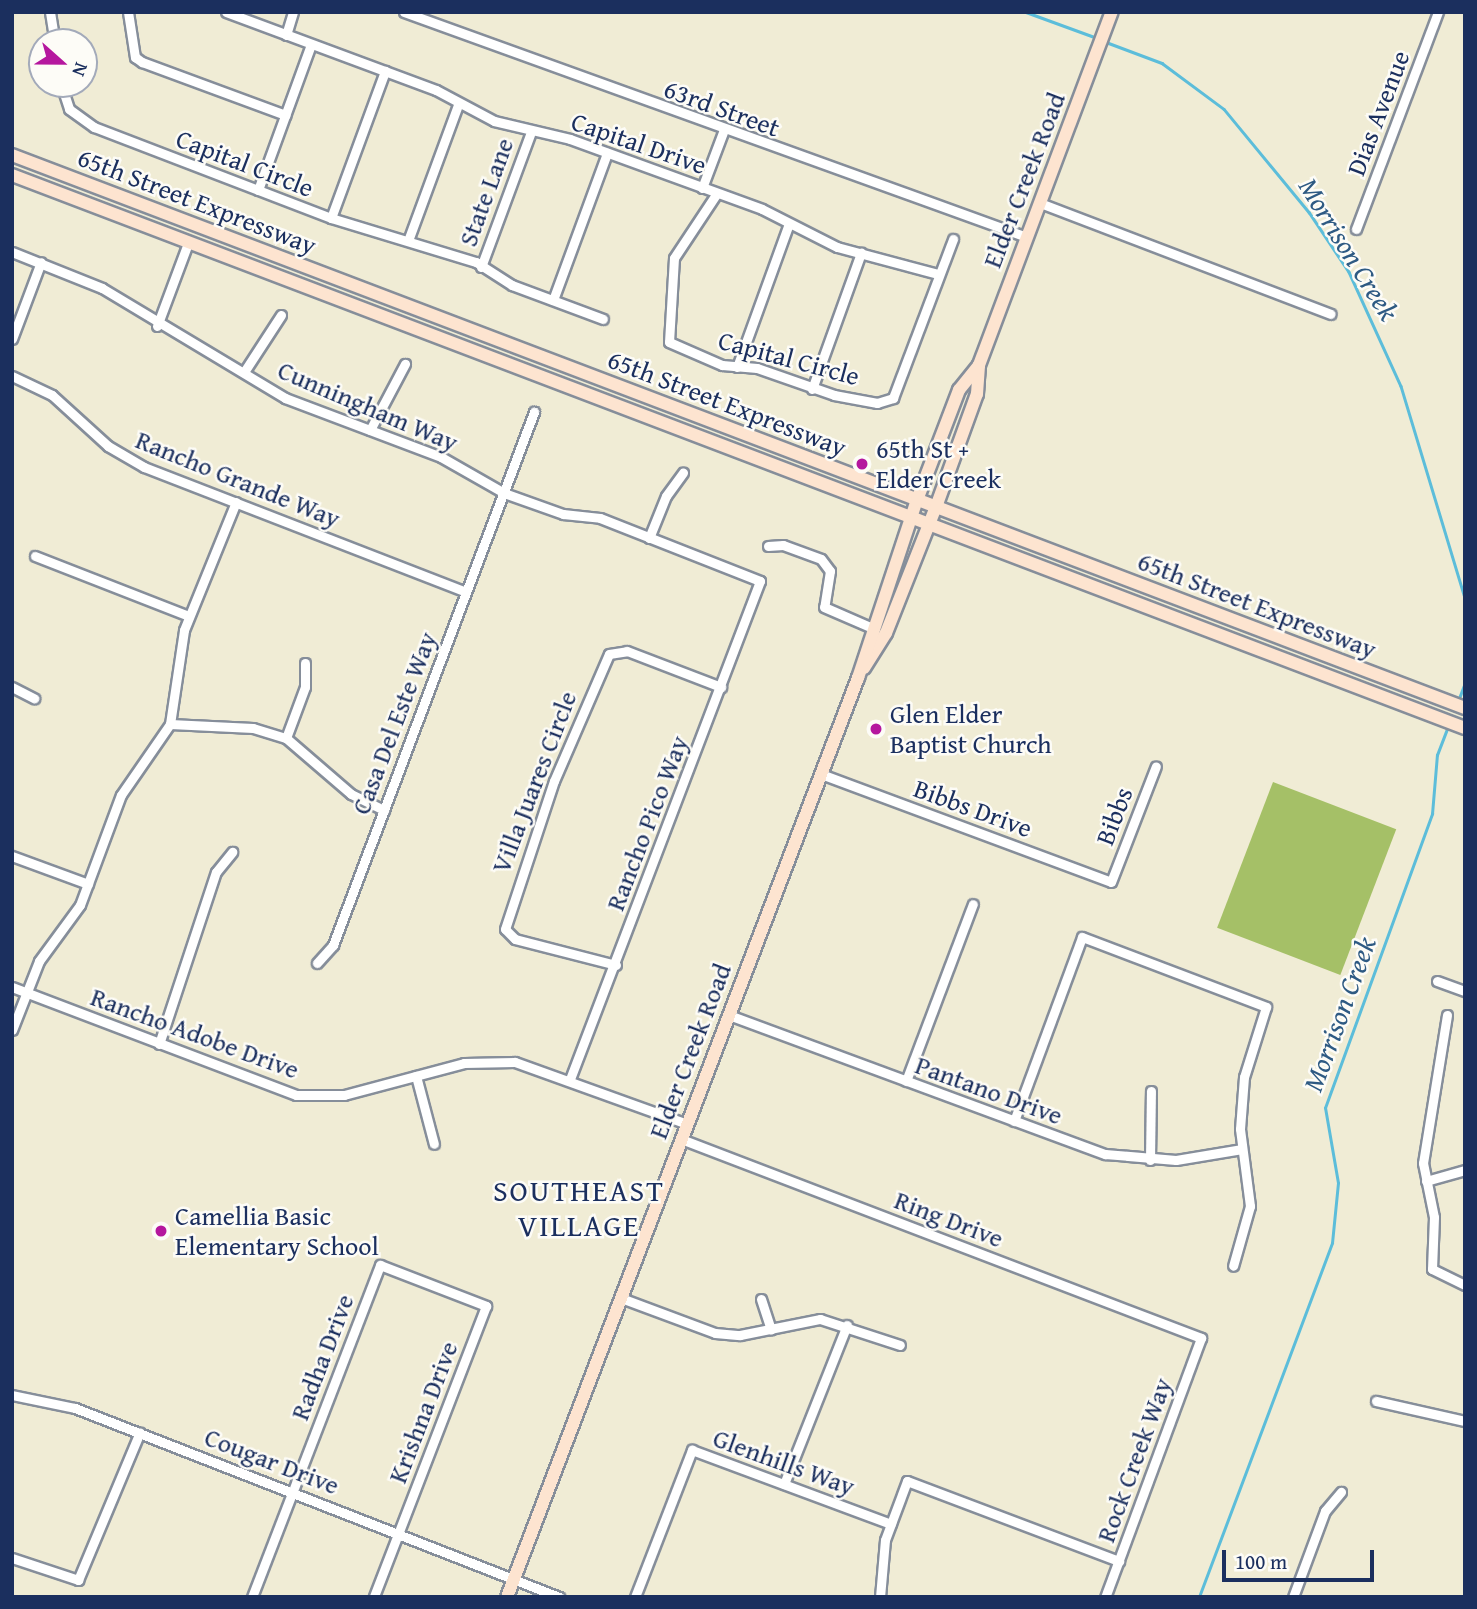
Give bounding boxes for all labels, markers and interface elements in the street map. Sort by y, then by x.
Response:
north arrow [28,28,98,98]
street label: Dias Avenue [1340,46,1416,180]
text: N [65,59,96,81]
street label: 63rd Street [660,73,784,143]
street label: Elder Creek Road [976,88,1072,272]
street label: Capital Drive [567,105,711,181]
street label: Capital Circle [172,123,318,203]
street label: State Lane [452,134,520,250]
street label: 65th Street Expressway [73,141,321,261]
water label: Morrison Creek [1292,171,1406,327]
street label: Capital Circle [715,324,863,392]
street label: 65th Street Expressway [603,343,851,463]
street label: Cunningham Way [273,354,463,458]
street label: Rancho Grande Way [131,424,345,534]
place label: 65th St + Elder Creek [876,433,1001,494]
marker: 65th St + Elder Creek [854,456,870,472]
street label: 65th Street Expressway [1133,545,1381,665]
street label: Casa Del Este Way [345,627,443,819]
street label: Villa Juares Circle [485,687,583,877]
place label: Glen Elder Baptist Church [890,698,1052,760]
marker: Glen Elder Baptist Church [868,721,884,737]
street label: Rancho Pico Way [599,731,695,915]
street label: Bibbs Drive [910,772,1036,844]
street label: Bibbs [1089,783,1139,849]
water label: Morrison Creek [1296,932,1382,1096]
street label: Elder Creek Road [642,959,738,1143]
street label: Rancho Adobe Drive [87,981,303,1085]
street label: Pantano Drive [911,1049,1067,1131]
district label: SOUTHEAST VILLAGE [494,1172,664,1242]
street label: Ring Drive [890,1184,1008,1254]
place label: Camellia Basic Elementary School [175,1200,379,1262]
marker: Camellia Basic Elementary School [153,1223,169,1239]
street label: Radha Drive [284,1290,360,1424]
street label: Krishna Drive [382,1337,464,1487]
street label: Rock Creek Way [1090,1374,1178,1546]
street label: Cougar Drive [200,1421,344,1501]
street label: Glenhills Way [709,1422,859,1502]
scale bar [1225,1536,1377,1580]
text: 100 m [1235,1546,1287,1577]

